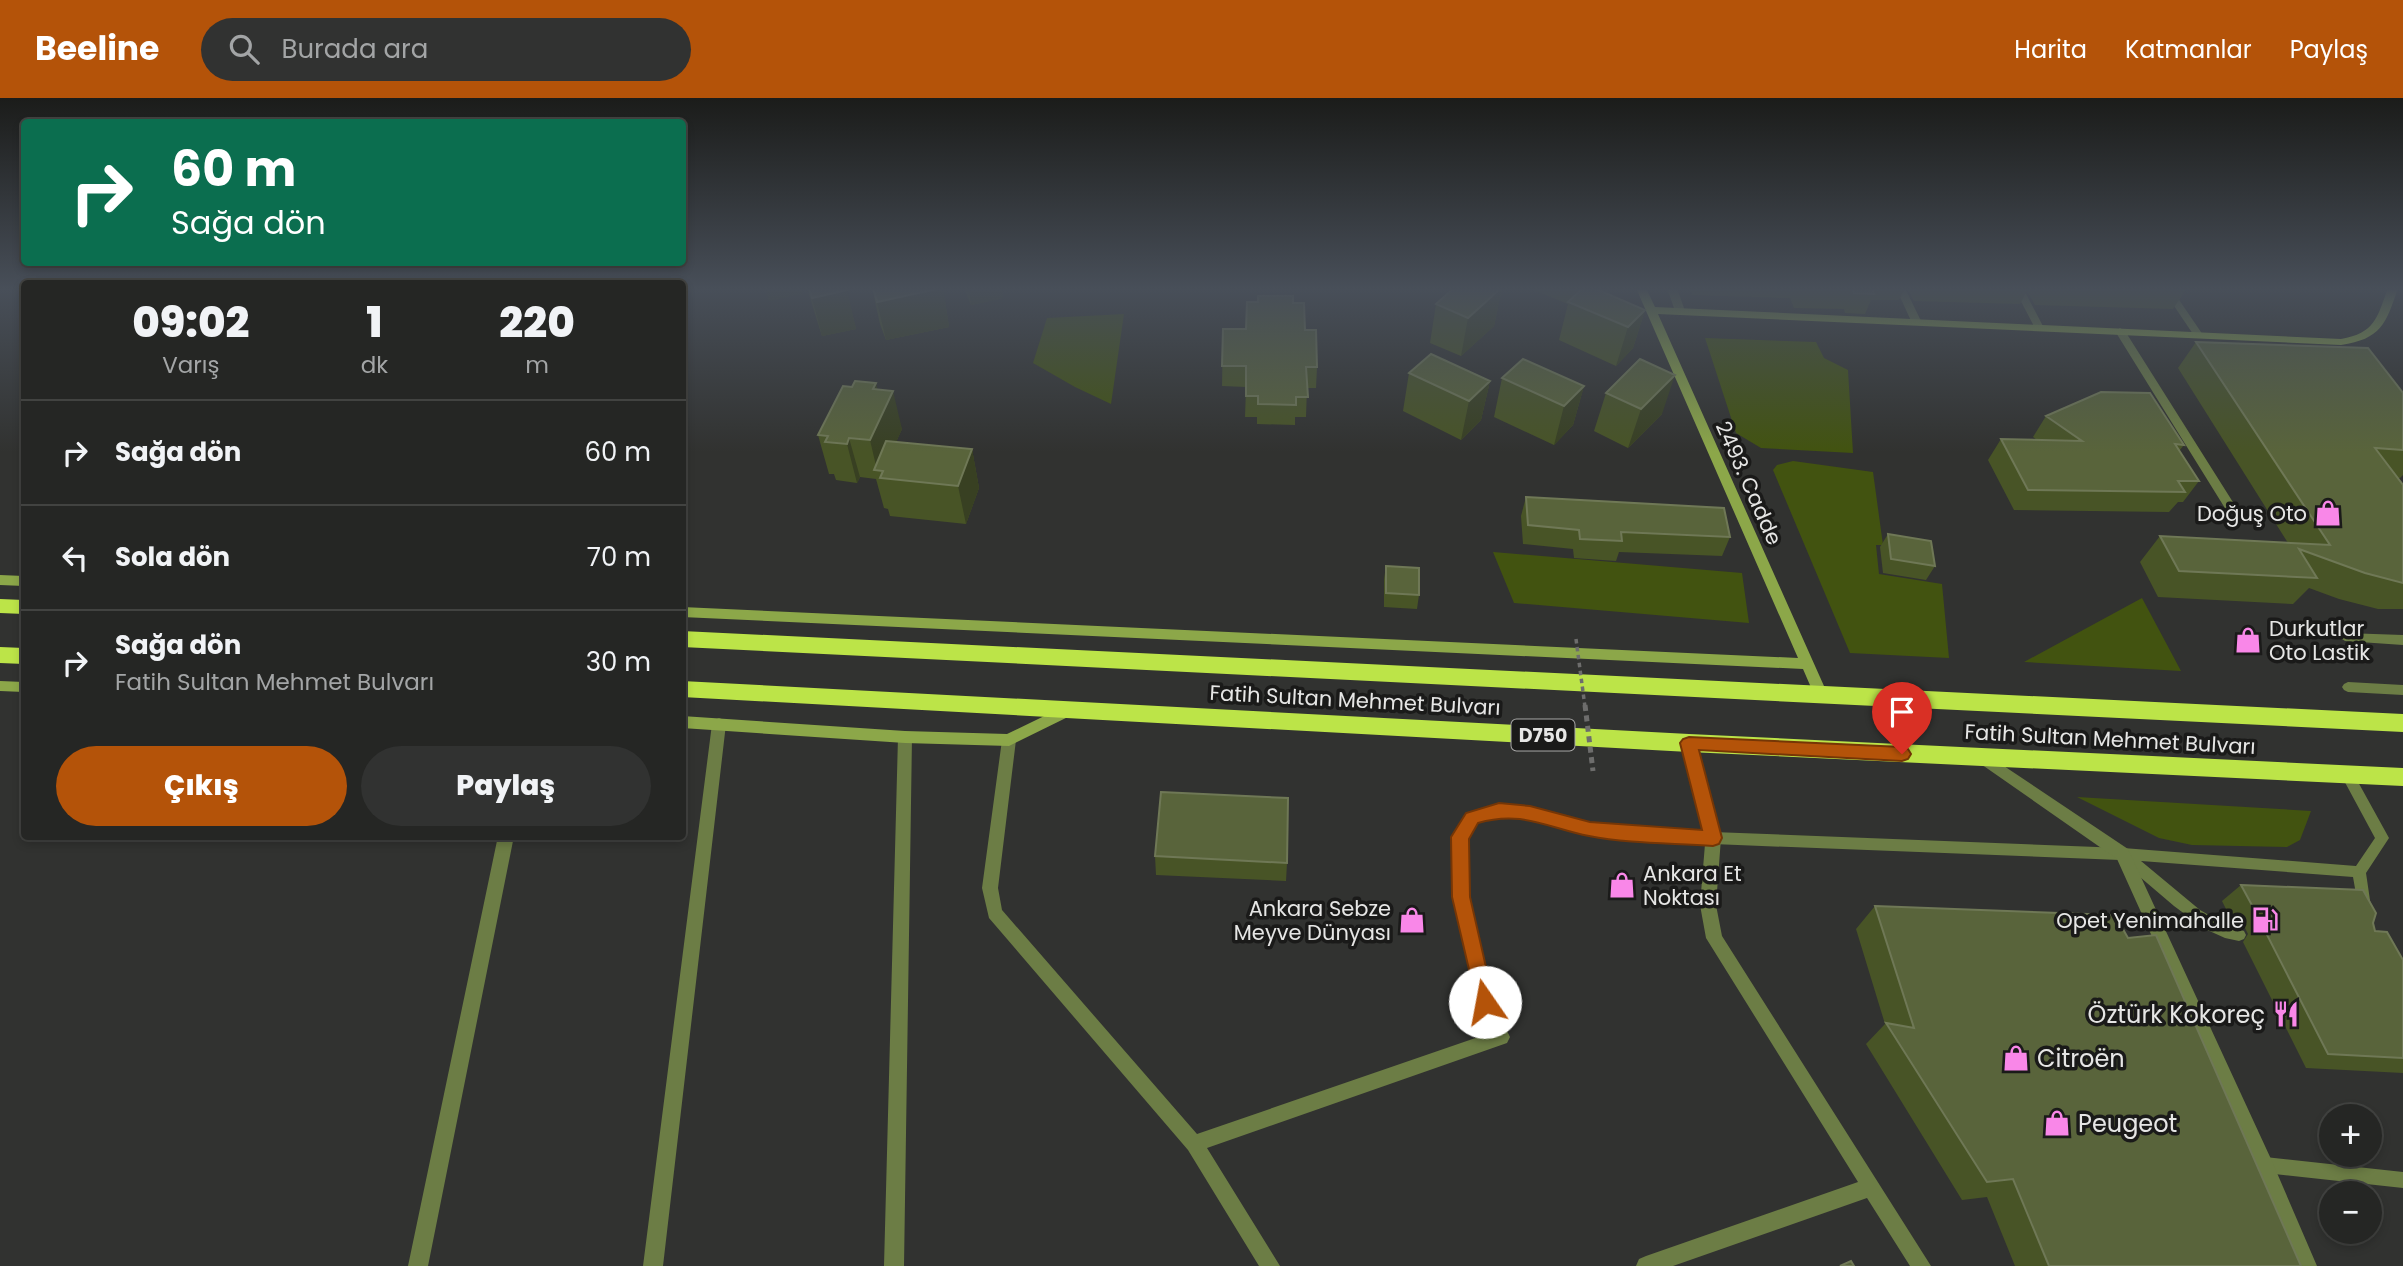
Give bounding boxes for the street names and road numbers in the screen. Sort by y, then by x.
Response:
street label: 2493. Cadde [1709,416,1789,550]
street label: Fatih Sultan Mehmet Bulvarı [1209,678,1501,722]
street label: Fatih Sultan Mehmet Bulvarı [1964,717,2256,761]
road number: D750 [1512,720,1574,750]

